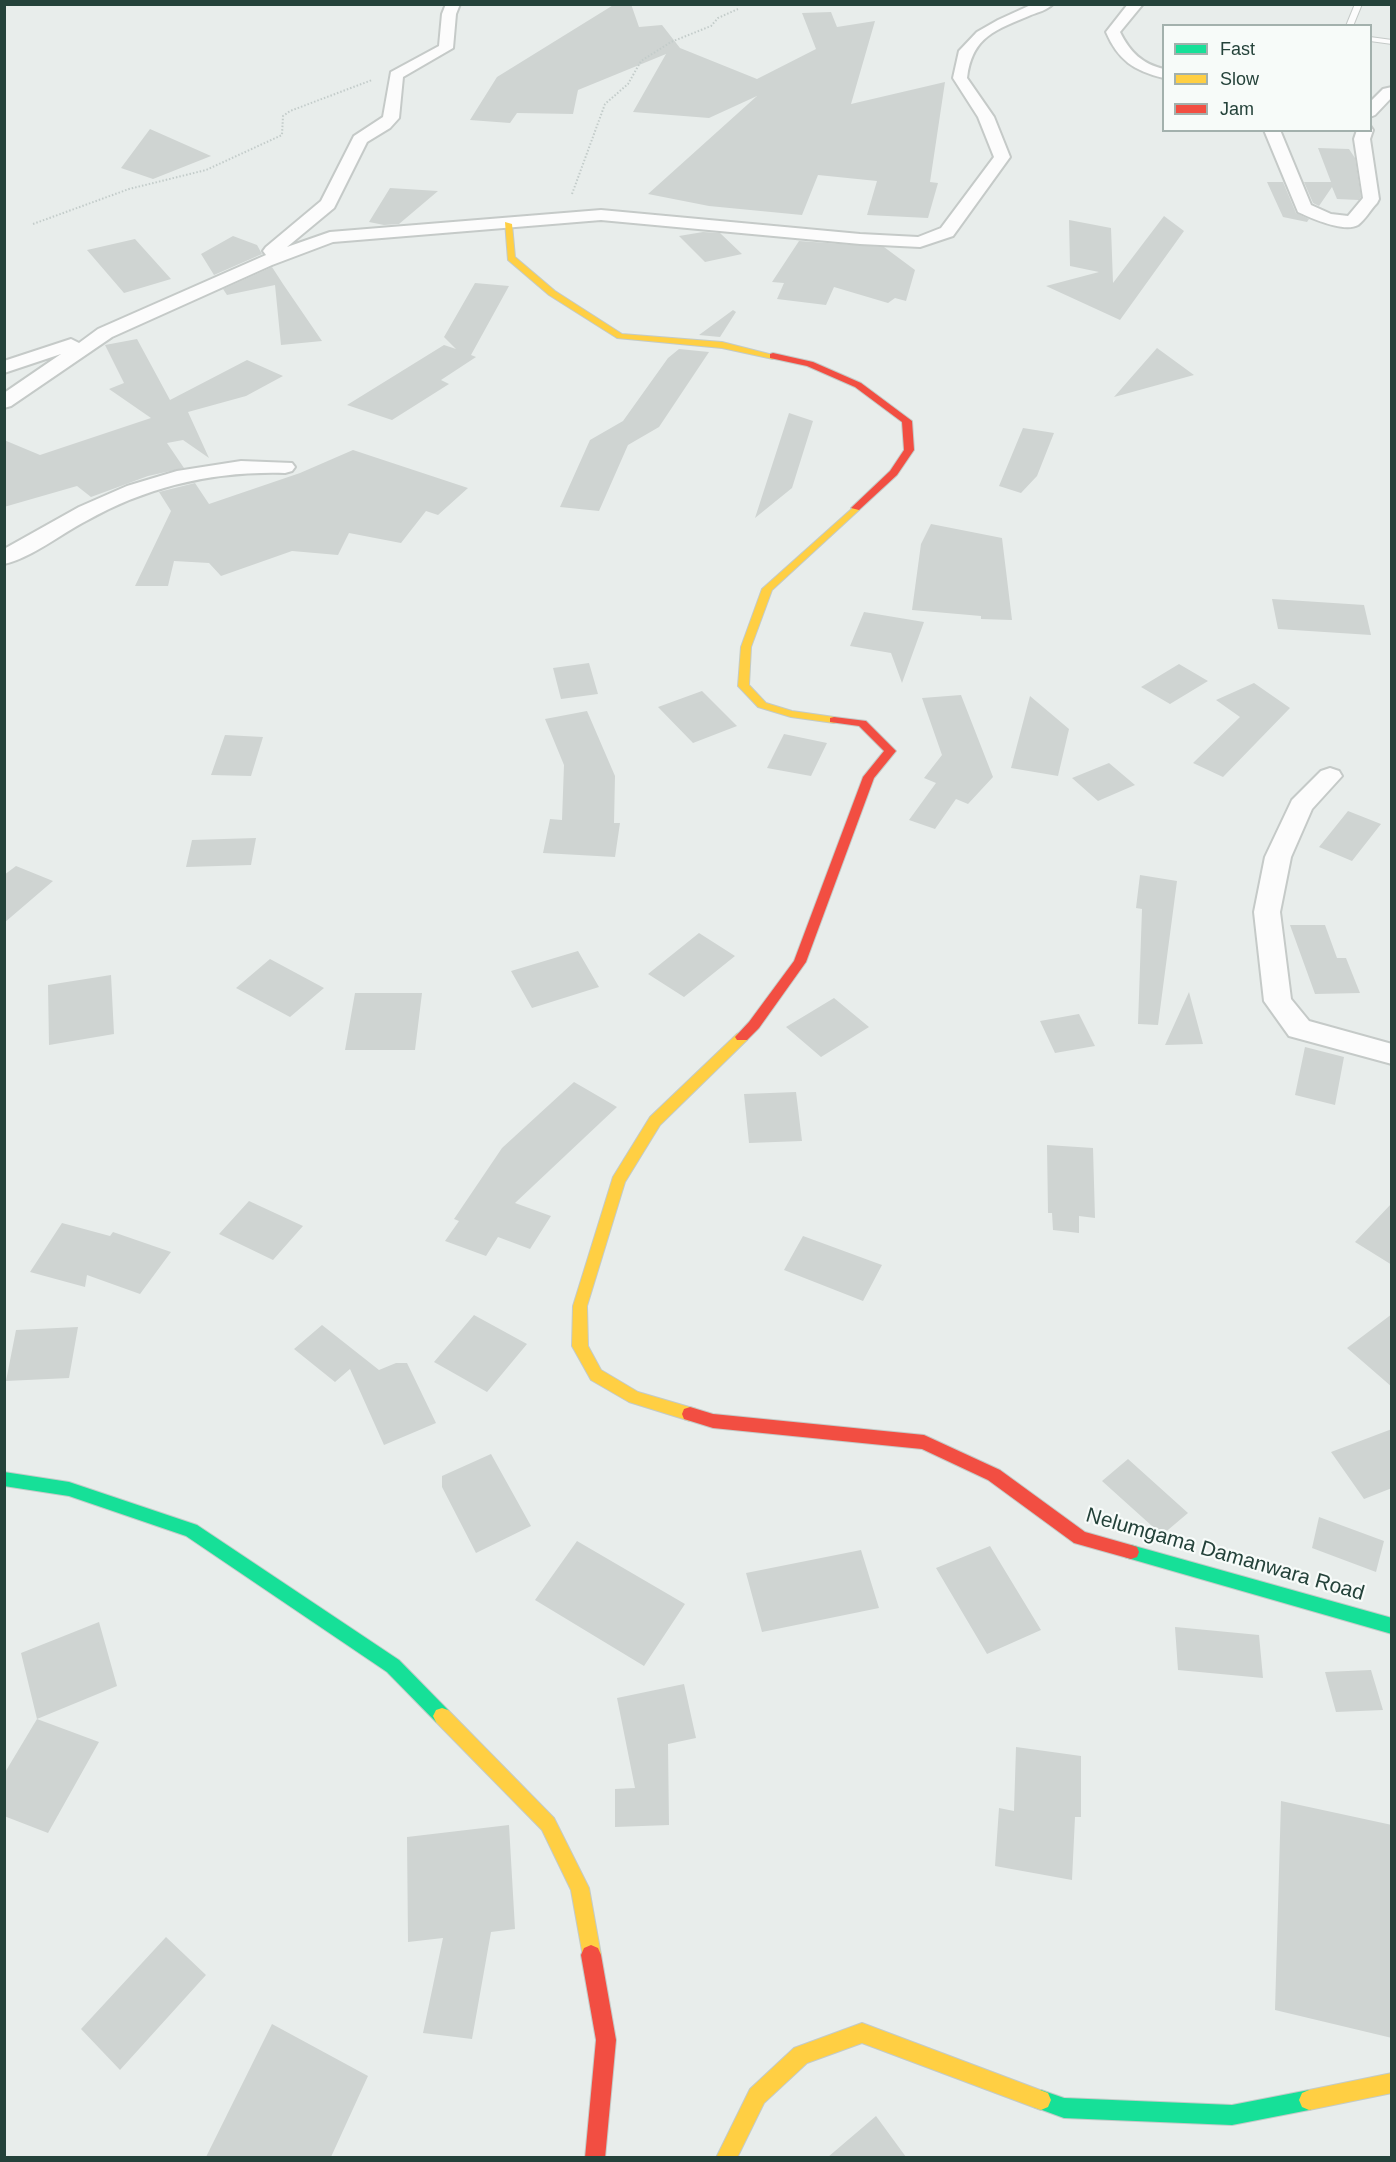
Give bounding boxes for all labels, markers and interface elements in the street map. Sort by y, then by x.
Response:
legend [1162,24,1372,132]
text: Fast [1220,39,1255,59]
text: Slow [1220,69,1259,89]
text: Jam [1220,99,1254,119]
street label: Nelumgama Damanwara Road [1083,1503,1367,1607]

